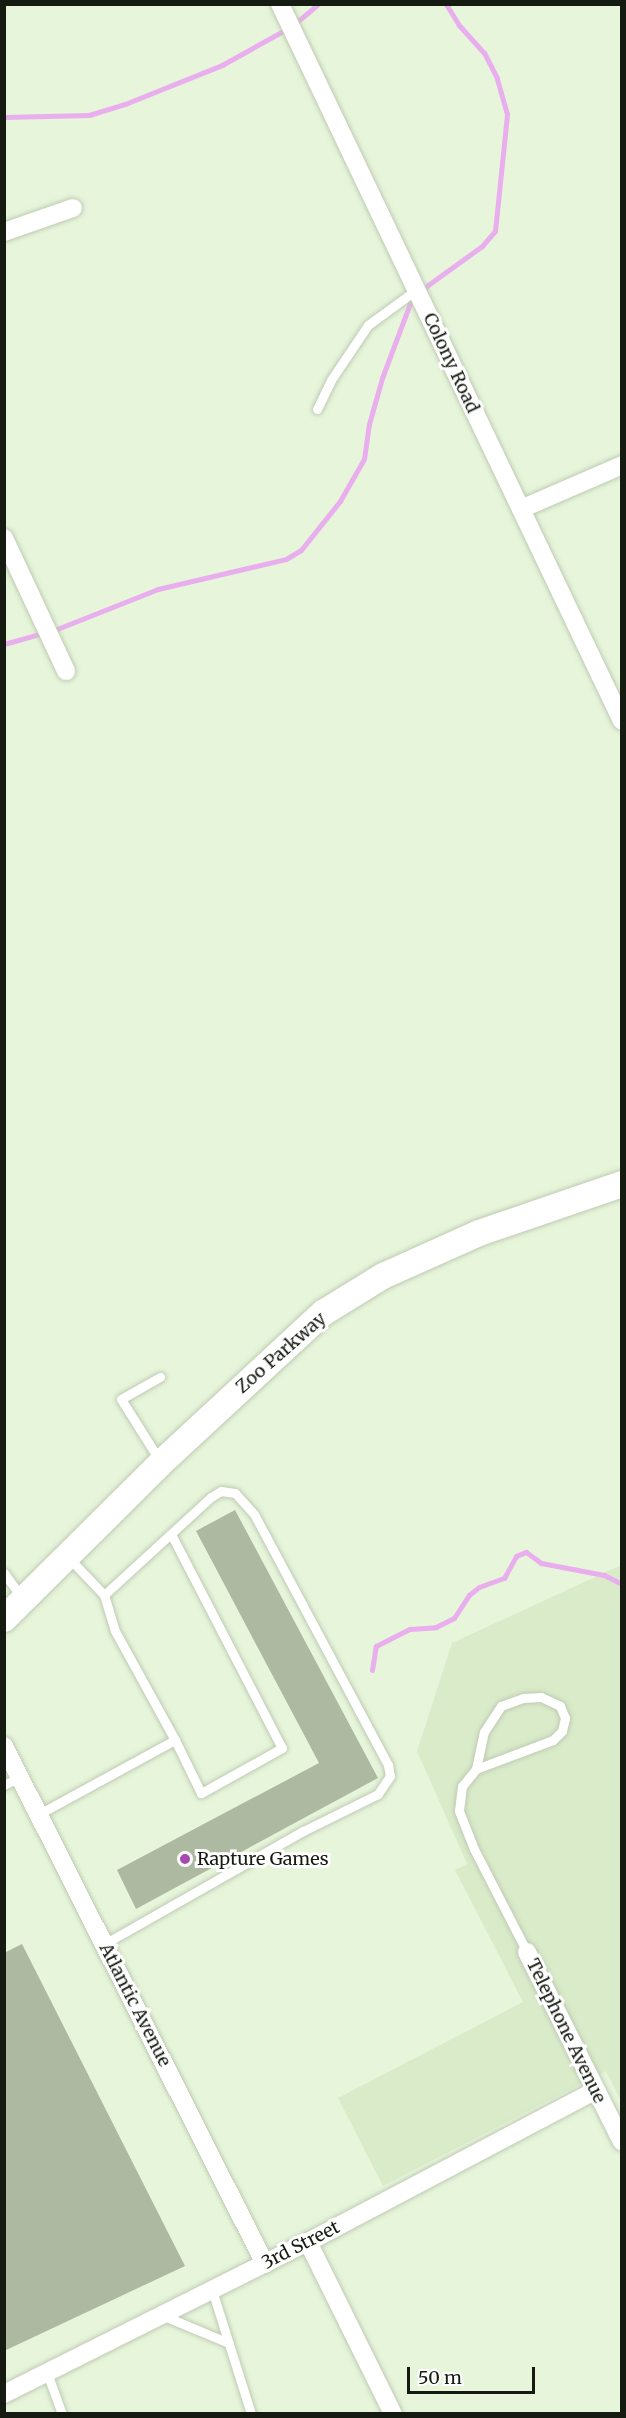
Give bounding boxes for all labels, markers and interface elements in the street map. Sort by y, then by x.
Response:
street label: Colony Road [418,310,484,416]
street label: Zoo Parkway [232,1308,330,1398]
place label: Rapture Games [197,1848,329,1870]
marker: Rapture Games [178,1852,192,1866]
street label: Atlantic Avenue [95,1940,175,2070]
street label: Telephone Avenue [522,1955,610,2107]
street label: 3rd Street [259,2216,343,2274]
scale bar [410,2355,538,2393]
text: 50 m [418,2366,462,2389]

